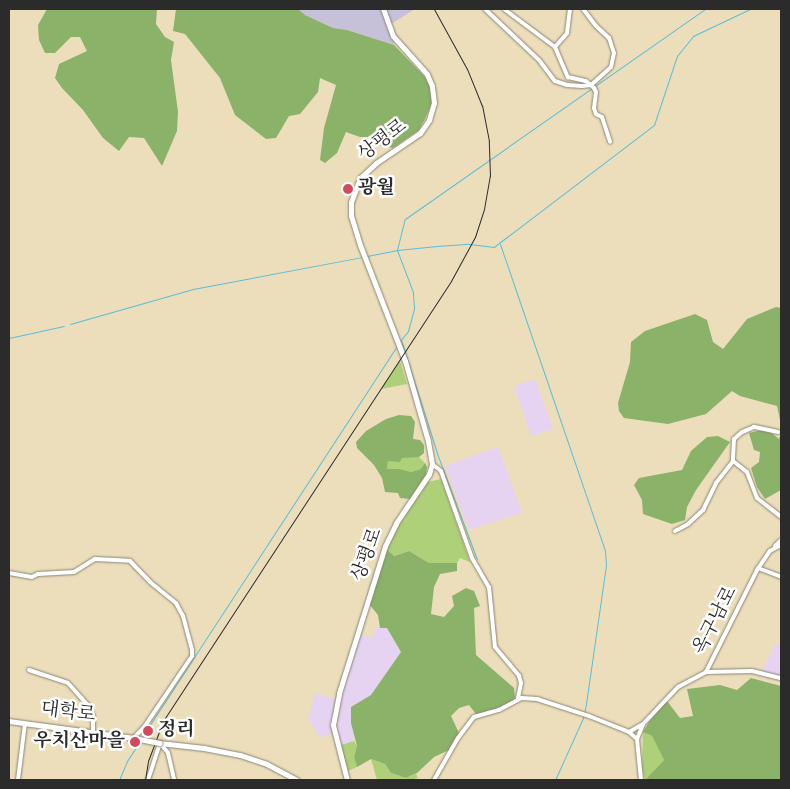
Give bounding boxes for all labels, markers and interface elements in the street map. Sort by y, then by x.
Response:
street label: 상평로 [354,115,412,167]
place label: 광월 [358,178,395,200]
marker: 광월 [342,183,354,195]
street label: 상평로 [348,525,388,585]
street label: 옥구남로 [689,583,743,659]
street label: 대학로 [39,698,97,728]
place label: 정리 [158,720,195,742]
marker: 정리 [142,725,154,737]
place label: 우치산마을 [33,731,125,753]
marker: 우치산마을 [129,736,141,748]

